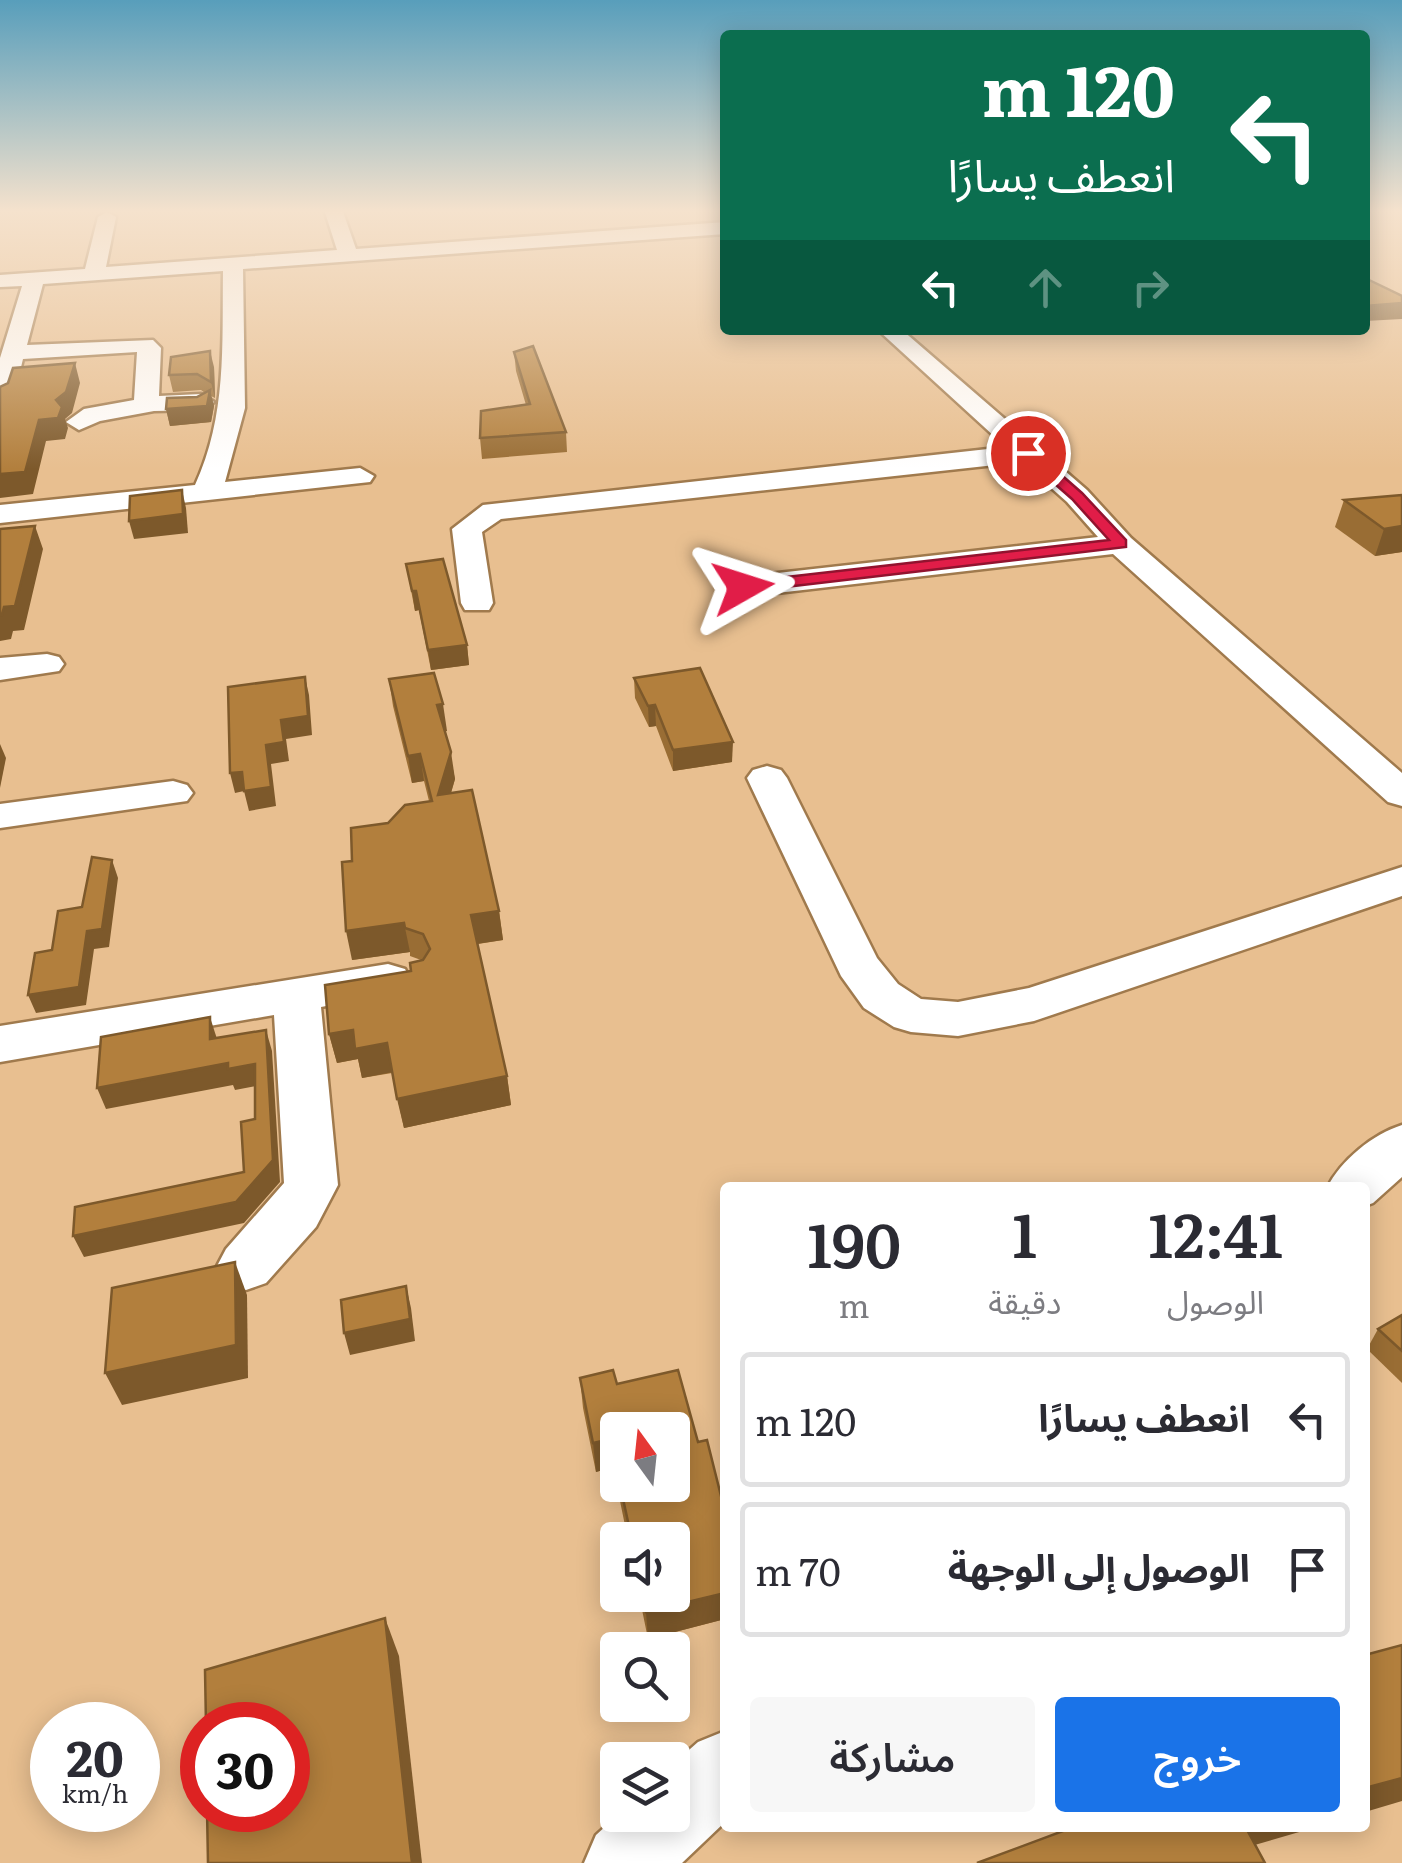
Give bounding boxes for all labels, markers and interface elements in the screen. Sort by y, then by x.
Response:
text: 120 m [982,35,1175,139]
icon: left [1210,70,1340,200]
text: انعطف يسارًا [947,139,1175,206]
icon: left [913,260,968,315]
icon: ahead [1018,260,1073,315]
icon: right [1123,260,1178,315]
pin [986,411,1071,496]
icon: arrive [1001,426,1056,481]
position arrow [691,535,795,639]
text: 1 [1012,1187,1037,1276]
text: 12:41 [1148,1187,1283,1276]
text: 190 [807,1197,901,1286]
text: دقيقة [988,1276,1061,1324]
text: الوصول [1167,1276,1264,1324]
text: m [839,1280,870,1328]
text: انعطف يسارًا [1038,1387,1250,1444]
text: 120 m [755,1391,856,1448]
icon: left [1280,1392,1335,1447]
north arrow [600,1412,690,1502]
map controls [600,1412,690,1832]
button: sound [600,1522,690,1612]
text: الوصول إلى الوجهة [948,1537,1250,1594]
text: 70 m [755,1541,841,1598]
icon: arrive [1280,1542,1335,1597]
button: search [600,1632,690,1722]
button: مشاركة [750,1697,1035,1812]
button: خروج [1055,1697,1340,1812]
speed limit sign: 30 [180,1702,310,1832]
text: 20 [66,1718,124,1792]
button: layers [600,1742,690,1832]
text: km/h [62,1774,128,1811]

